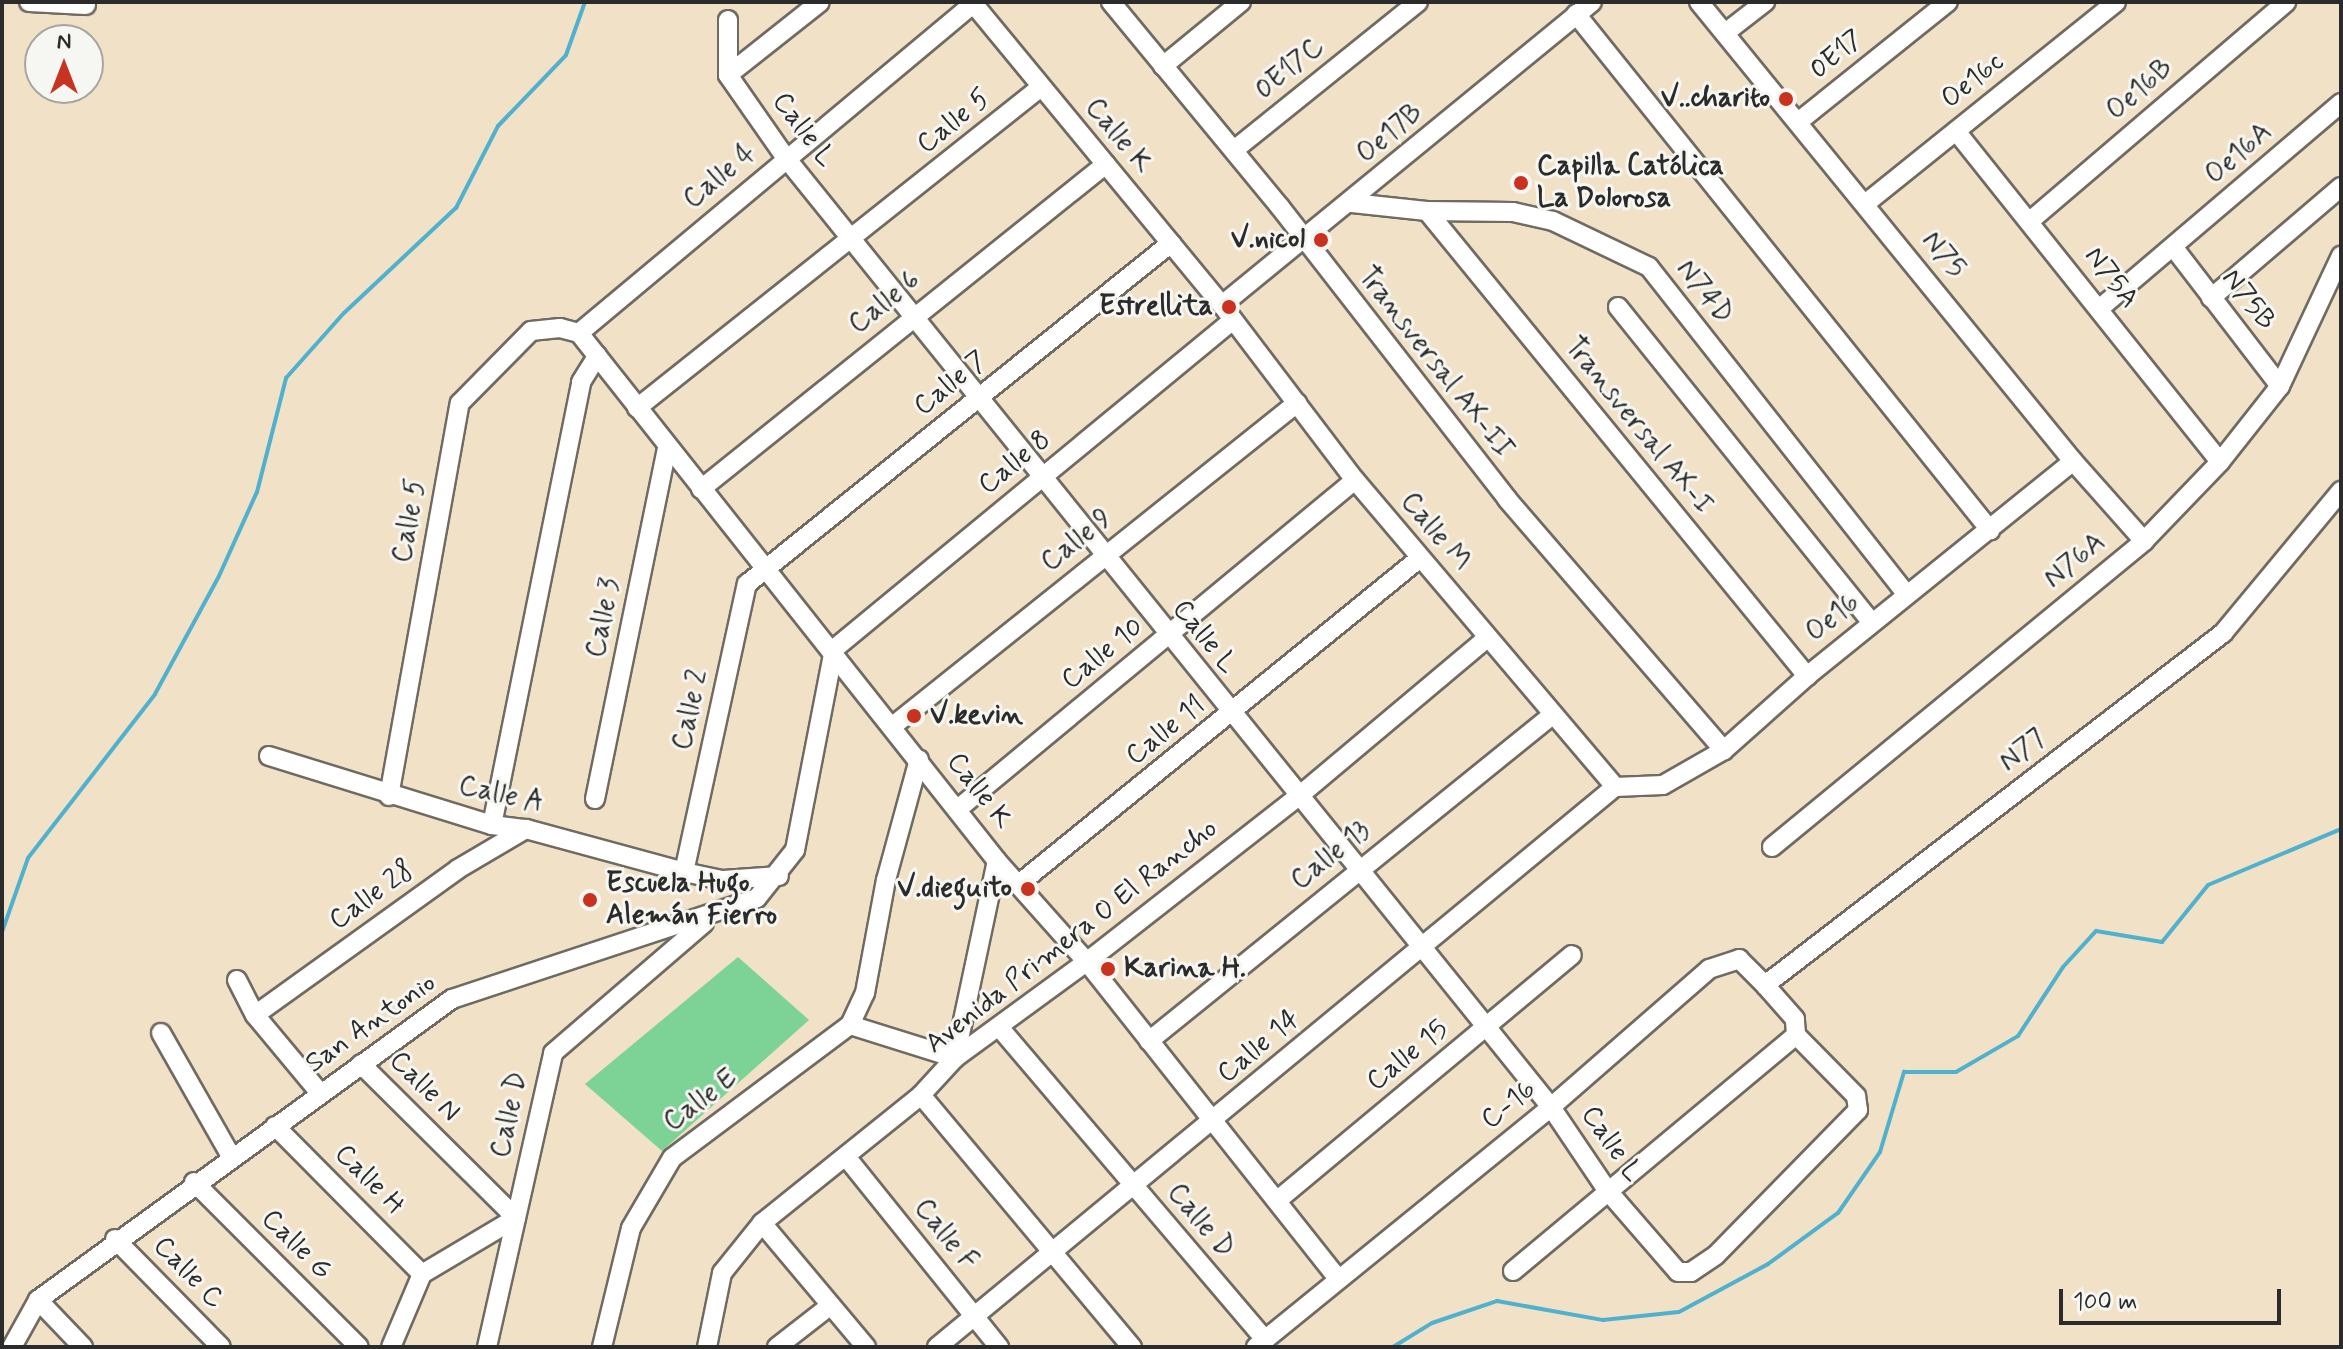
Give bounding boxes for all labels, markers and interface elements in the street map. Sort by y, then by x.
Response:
street label: 0E17 [1803,23,1871,87]
north arrow [24,24,104,104]
text: N [57,28,71,56]
street label: 0E17C [1249,31,1331,107]
street label: Oe16c [1935,46,2011,116]
street label: Oe16B [2100,52,2180,128]
street label: Calle 5 [911,82,997,162]
place label: V..charito [1661,82,1770,116]
street label: Calle L [764,86,842,174]
marker: V..charito [1777,90,1795,108]
street label: Calle K [1077,92,1159,180]
street label: Oe17B [1350,97,1430,171]
street label: Oe16A [2199,116,2279,192]
street label: Calle 4 [677,137,763,217]
place label: Capilla Católica La Dolorosa [1537,150,1725,216]
marker: Capilla Católica La Dolorosa [1512,174,1530,192]
place label: V.nicol [1231,223,1305,257]
street label: N75 [1914,225,1972,285]
marker: V.nicol [1312,231,1330,249]
street label: N75A [2077,241,2145,315]
street label: N74D [1669,253,1739,331]
street label: Transversal AX-II [1349,260,1521,466]
street label: N75B [2214,263,2282,337]
street label: Calle 6 [843,264,927,342]
place label: Estrellita [1099,290,1213,324]
marker: Estrellita [1220,298,1238,316]
street label: Transversal AX-I [1556,330,1720,522]
street label: Calle 7 [907,344,995,424]
street label: Calle 8 [972,424,1058,502]
street label: Calle 5 [386,476,434,566]
street label: Calle M [1392,486,1478,578]
street label: Calle 9 [1035,502,1119,580]
street label: N76A [2037,526,2113,596]
street label: Calle 3 [580,575,628,661]
street label: Oe16 [1799,586,1867,650]
street label: Calle L [1164,593,1244,681]
street label: Calle 10 [1055,611,1151,697]
street label: Calle 2 [666,667,716,753]
street label: Calle 11 [1120,689,1212,773]
place label: V.kevin [930,699,1023,733]
marker: V.kevin [905,707,923,725]
street label: N77 [1993,723,2053,779]
street label: Calle K [939,746,1019,836]
street label: Calle A [455,770,547,820]
street label: Avenida Primera O El Rancho [921,814,1223,1060]
street label: Calle 13 [1285,814,1377,898]
street label: Calle 28 [323,854,421,938]
place label: Escuela Hugo Alemán Fierro [606,867,774,933]
place label: V.dieguito [897,872,1012,906]
marker: V.dieguito [1019,880,1037,898]
marker: Escuela Hugo Alemán Fierro [581,891,599,909]
place label: Karina H. [1124,952,1246,986]
marker: Karina H. [1099,960,1117,978]
street label: San Antonio [301,968,441,1080]
street label: Calle 14 [1211,1003,1307,1091]
street label: Calle 15 [1360,1013,1456,1099]
street label: Calle N [382,1045,466,1129]
street label: Calle E [657,1062,745,1140]
street label: Calle D [485,1069,535,1161]
street label: C-16 [1475,1073,1543,1137]
street label: Calle L [1573,1100,1649,1188]
street label: Calle H [327,1138,411,1222]
street label: Calle D [1159,1177,1241,1265]
street label: Calle F [906,1192,984,1278]
street label: Calle G [254,1203,338,1287]
street label: Calle C [145,1230,231,1316]
scale bar [2063,1273,2285,1323]
text: 100 m [2073,1287,2137,1318]

